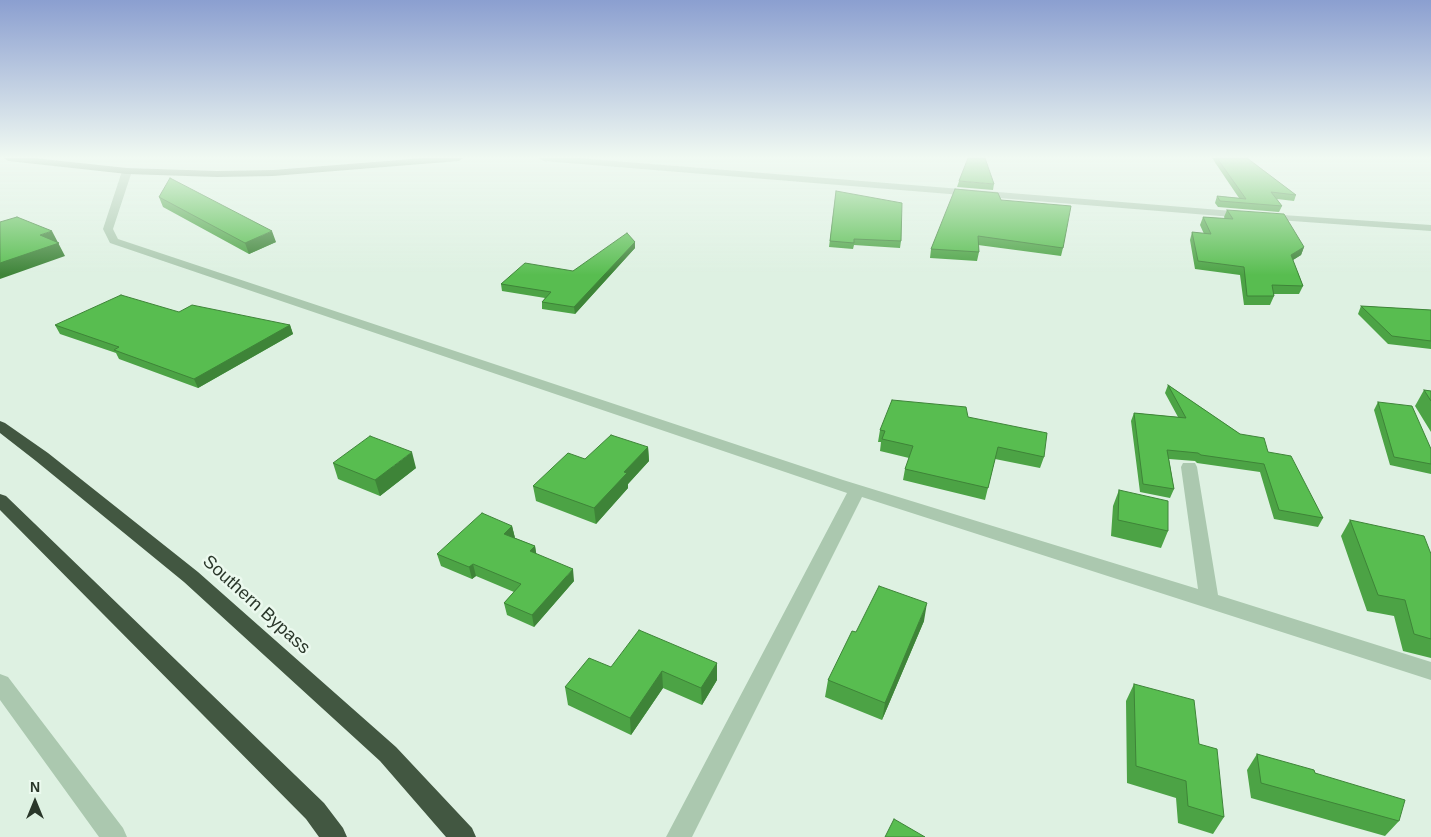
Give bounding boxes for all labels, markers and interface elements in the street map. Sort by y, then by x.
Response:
street label: Southern Bypass [198,551,314,659]
north arrow [10,777,60,827]
text: N [30,779,40,795]

